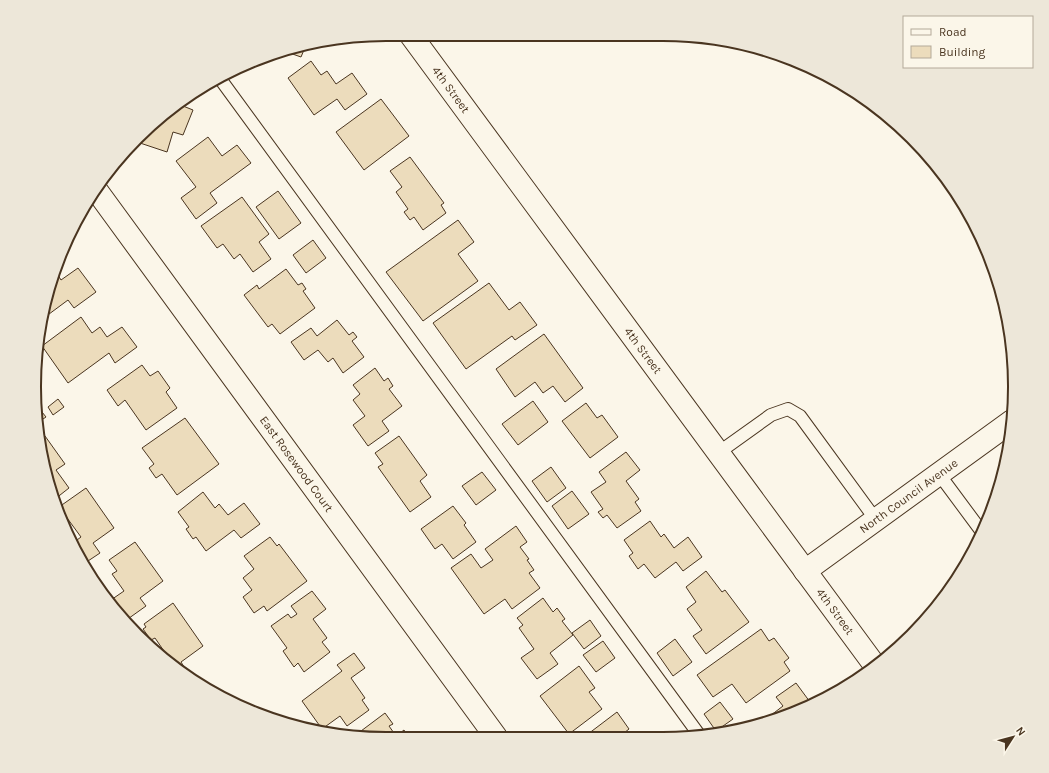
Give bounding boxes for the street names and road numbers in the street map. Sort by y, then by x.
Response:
street label: 4th Street [429,64,473,116]
street label: 4th Street [621,324,665,377]
street label: East Rosewood Court [257,413,336,515]
street label: North Council Avenue [857,456,960,536]
street label: 4th Street [813,585,857,638]

